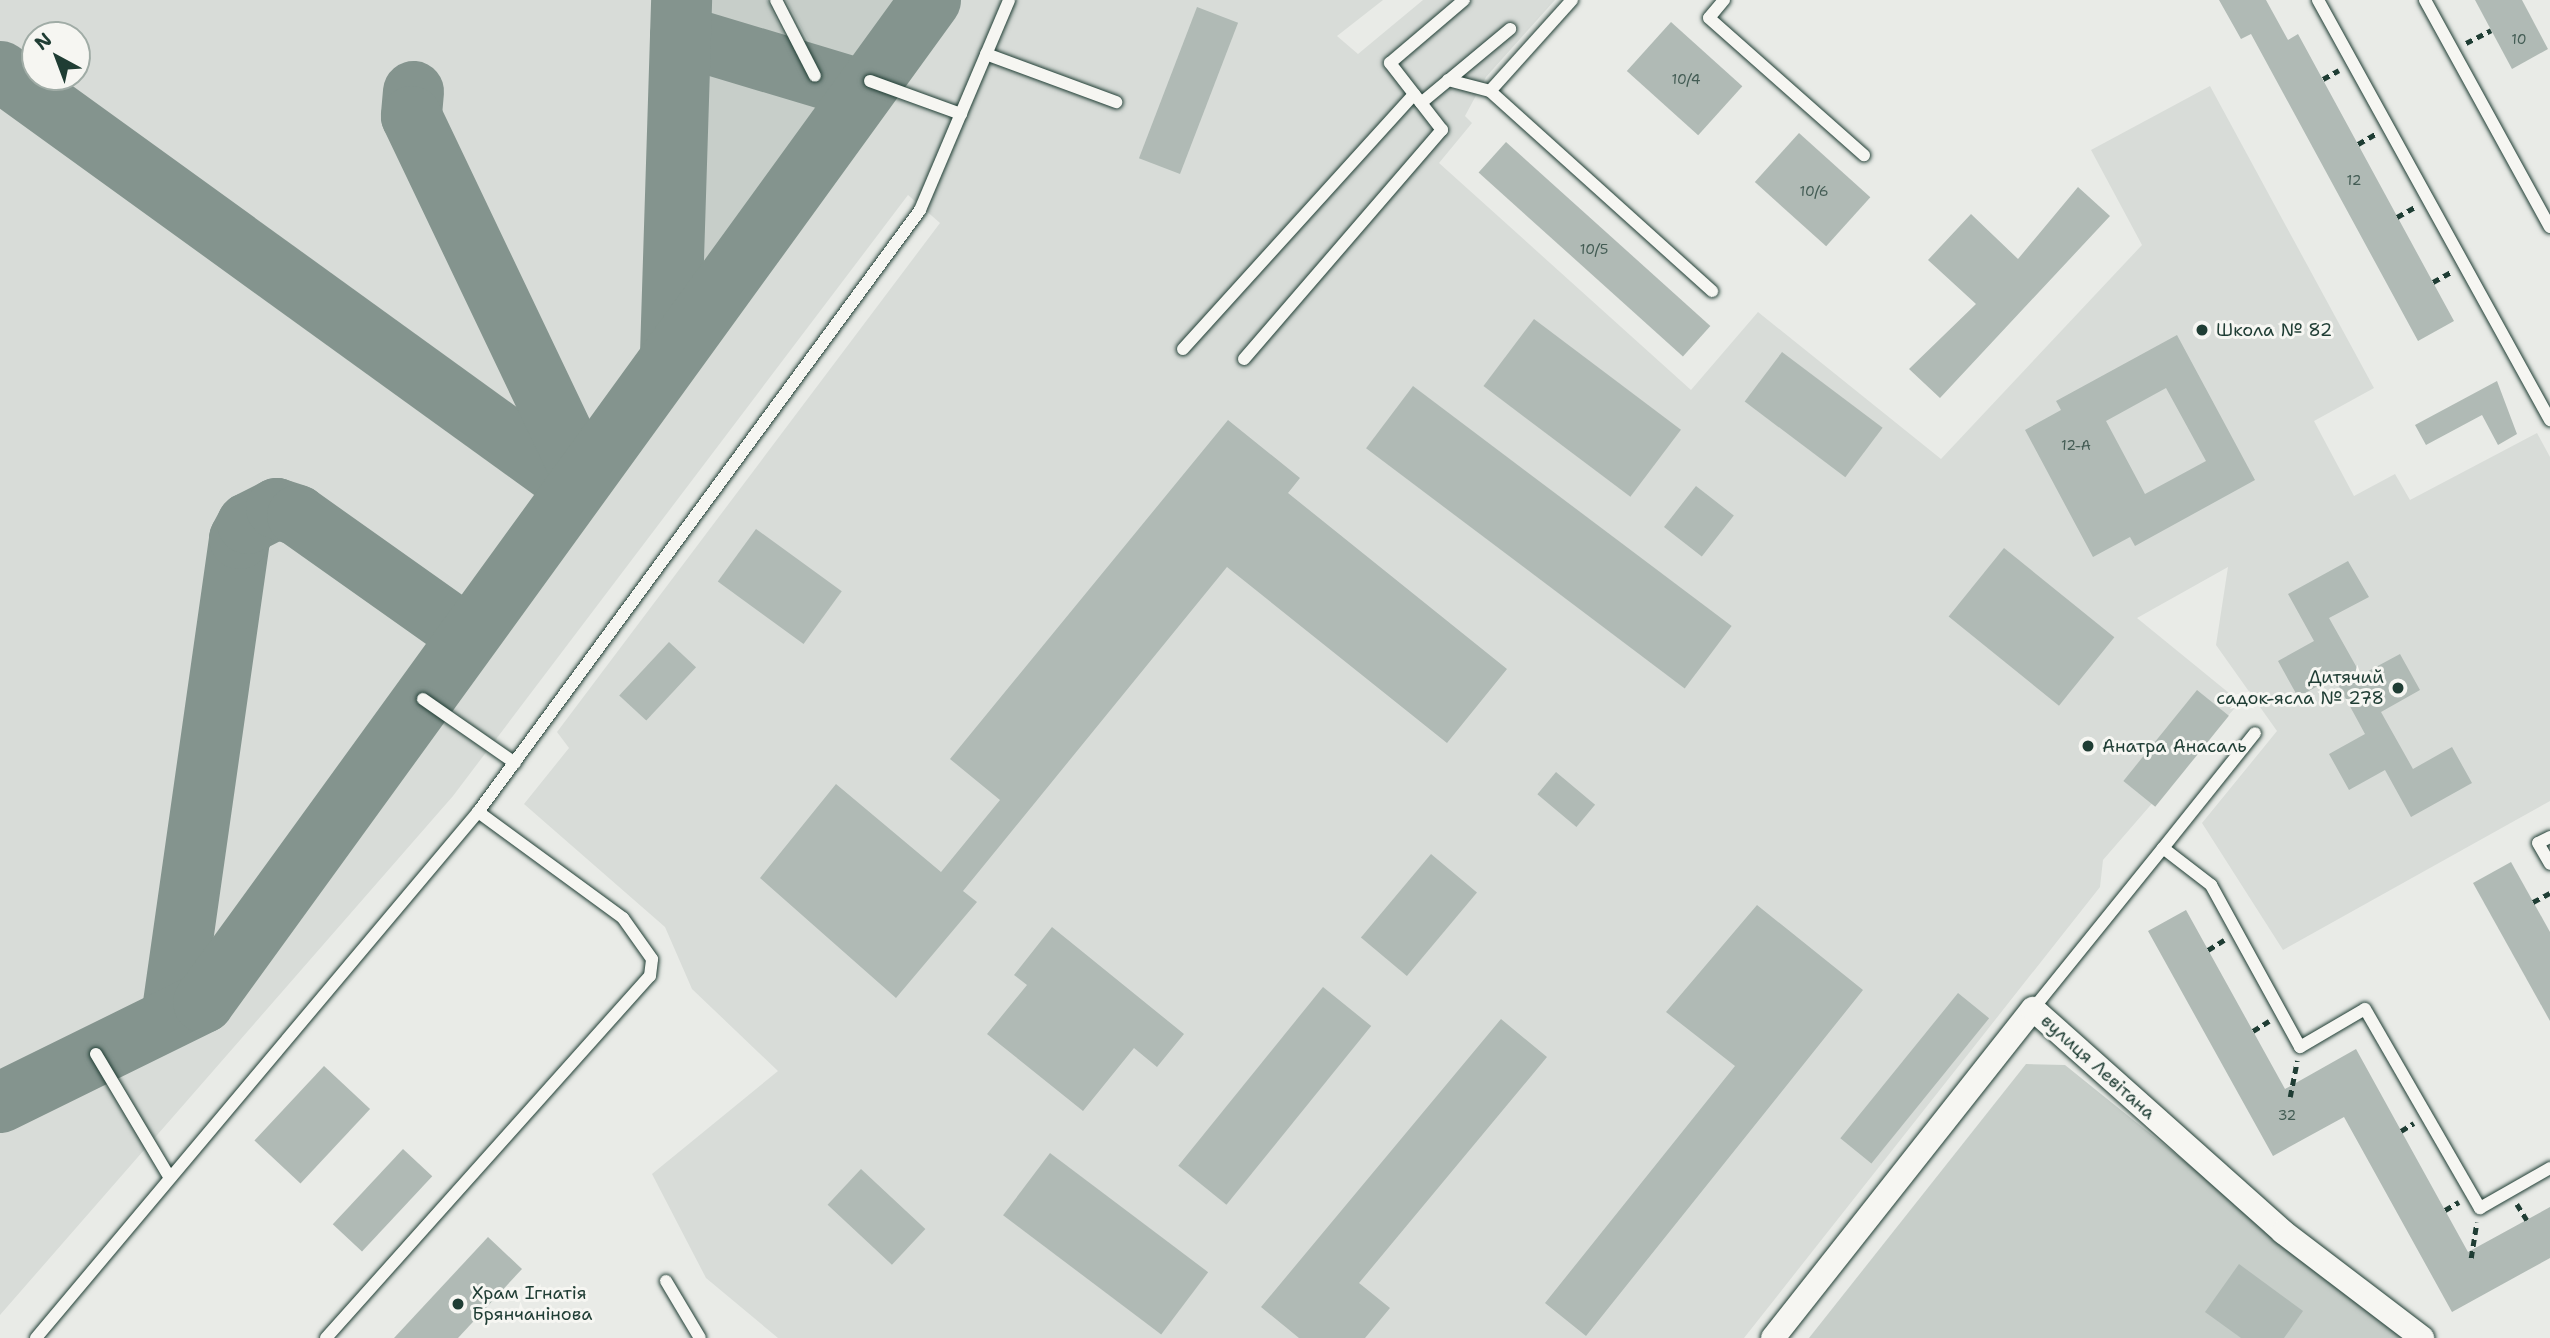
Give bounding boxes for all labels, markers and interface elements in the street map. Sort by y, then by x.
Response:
north arrow [21,21,91,91]
text: N [29,27,57,56]
house number: 10 [2511,31,2527,47]
house number: 10/4 [1671,71,1701,87]
house number: 12 [2347,172,2361,188]
house number: 10/6 [1799,183,1829,199]
house number: 10/5 [1580,241,1608,257]
place label: Школа № 82 [2216,319,2332,341]
marker: Школа № 82 [2194,322,2210,338]
house number: 12-А [2061,437,2091,453]
place label: Дитячий садок-ясла № 278 [2216,667,2384,710]
marker: Дитячий садок-ясла № 278 [2390,680,2406,696]
place label: Анатра Анасаль [2102,735,2247,757]
marker: Анатра Анасаль [2080,738,2096,754]
street label: вулиця Левітана [2036,1010,2160,1124]
house number: 32 [2278,1107,2296,1123]
place label: Храм Ігнатія Брянчанінова [472,1283,593,1326]
marker: Храм Ігнатія Брянчанінова [450,1296,466,1312]

